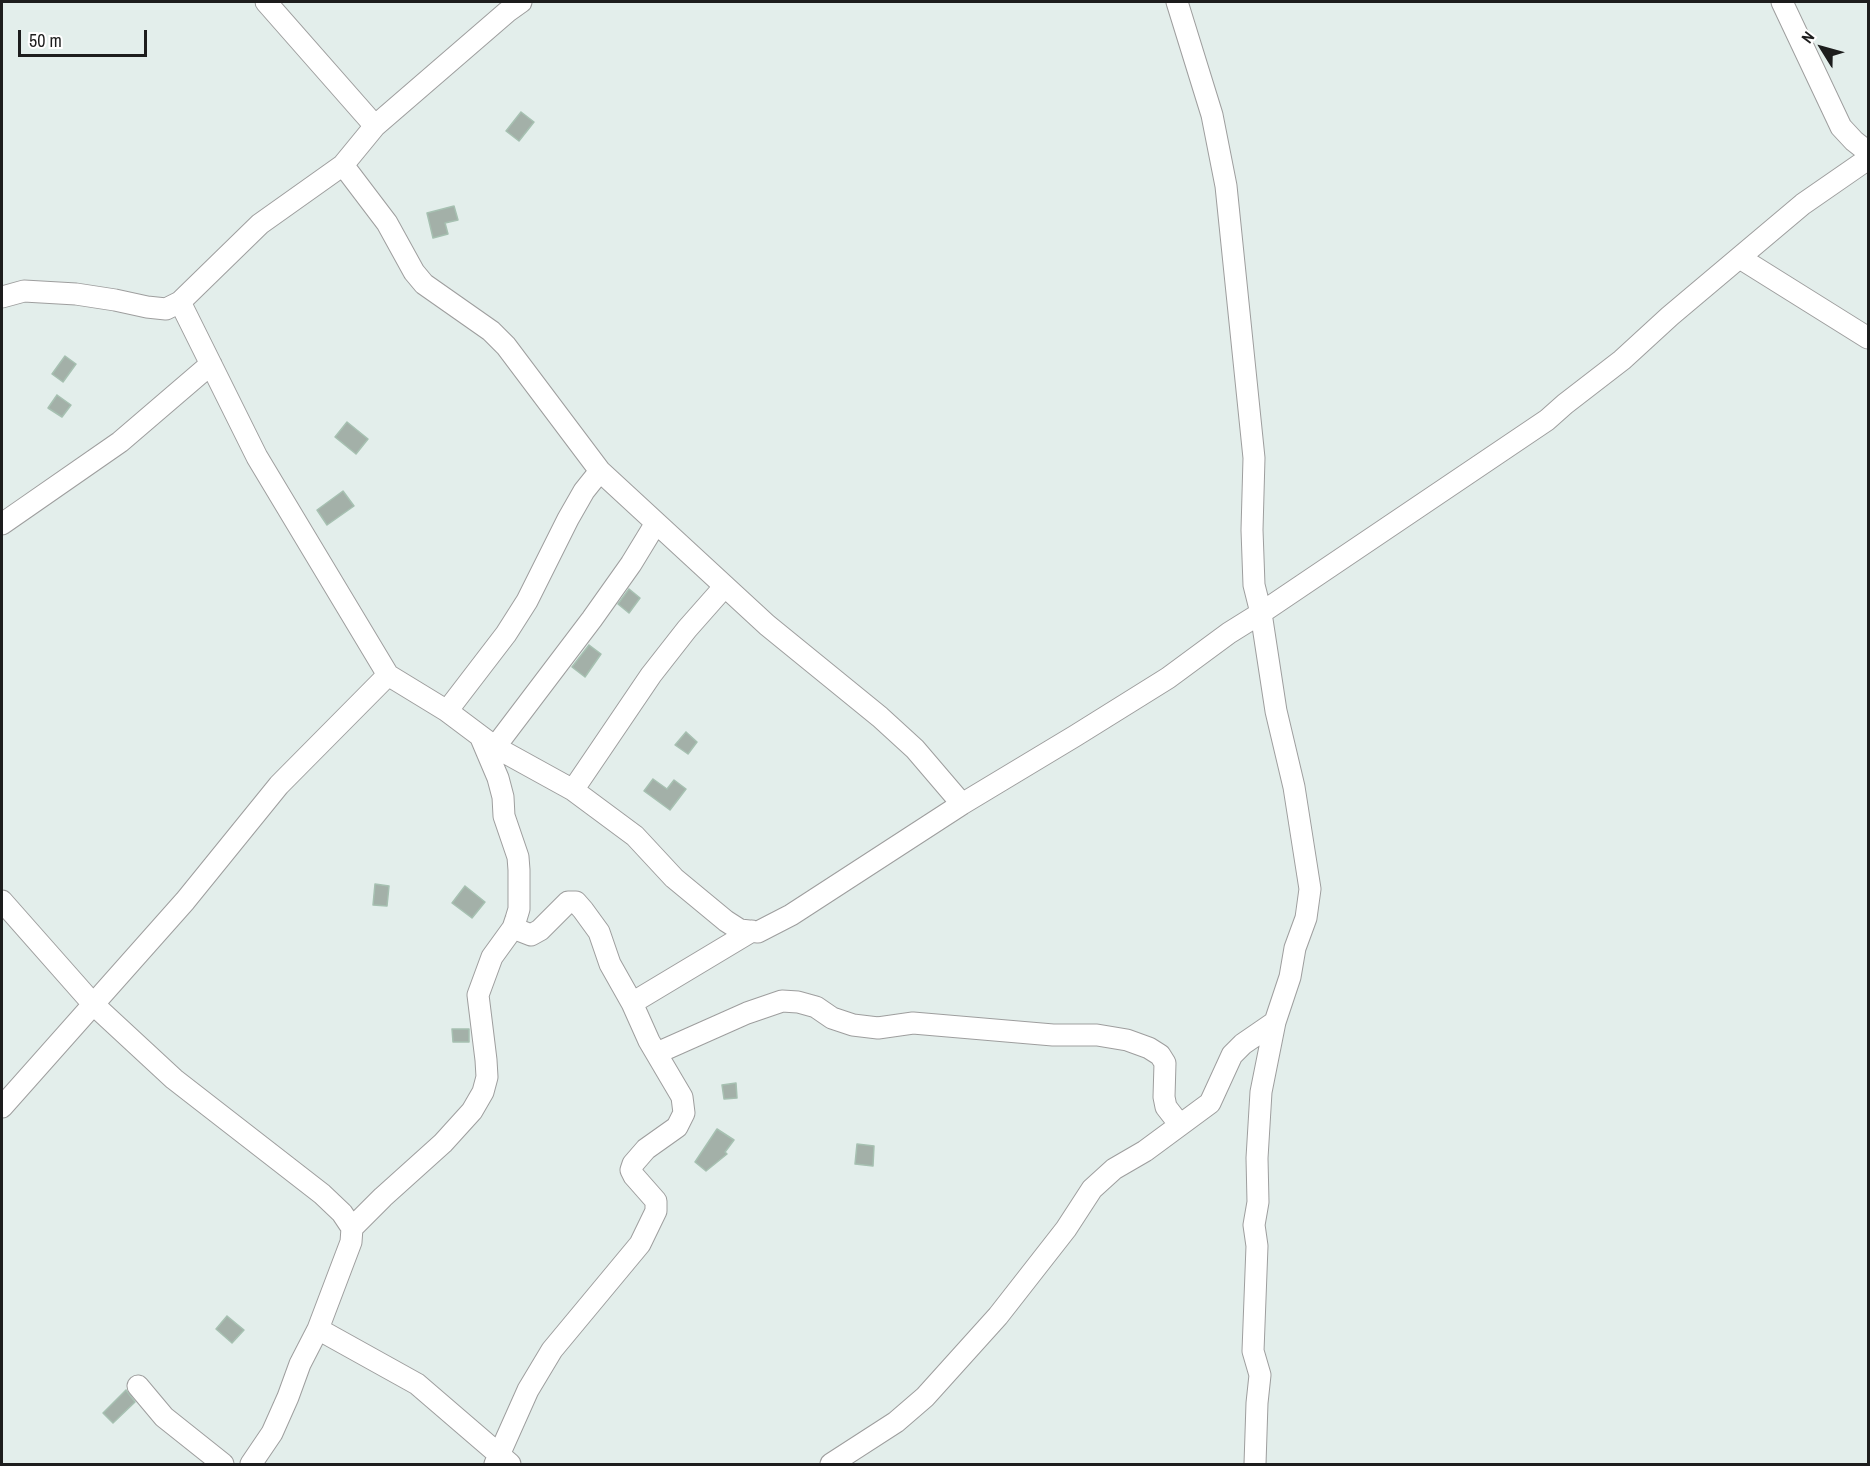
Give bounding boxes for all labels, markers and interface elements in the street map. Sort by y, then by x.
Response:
scale bar [21,18,150,56]
north arrow [1792,18,1852,78]
text: N [1796,27,1819,48]
text: 50 m [29,28,62,53]

